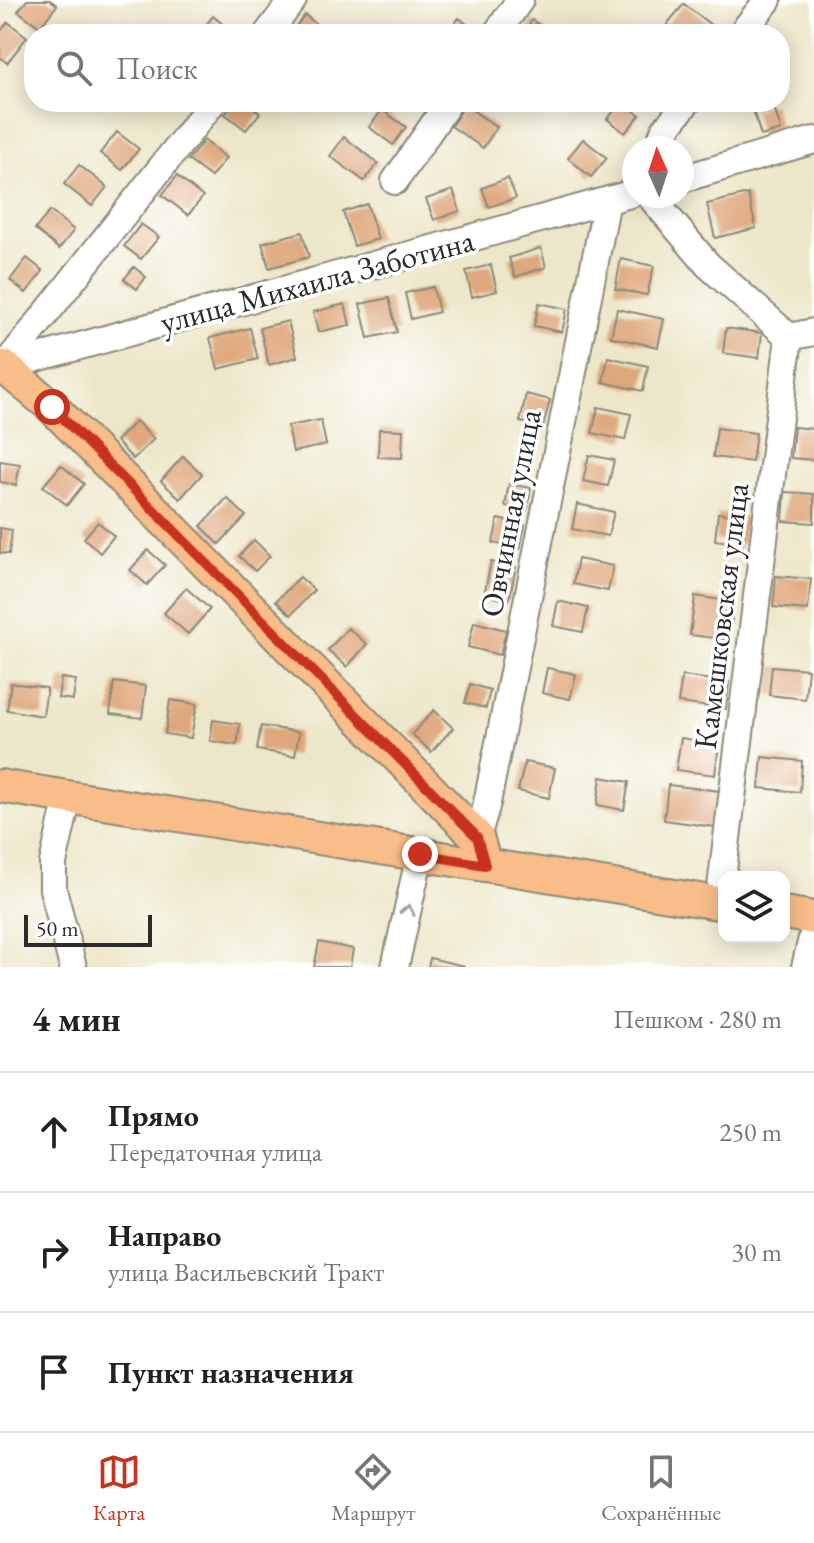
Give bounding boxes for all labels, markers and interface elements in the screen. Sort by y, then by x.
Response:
search box [24,24,790,112]
icon: search [52,46,96,90]
text: Поиск [116,49,198,88]
north arrow [622,136,694,208]
street label: улица Михаила Заботина [155,219,479,343]
route start [34,389,70,425]
street label: Овчинная улица [469,405,551,620]
street label: Камешковская улица [684,480,758,752]
route end [402,836,438,872]
map controls [718,871,790,943]
button: layers [718,871,790,943]
one-way arrow [399,904,416,918]
scale bar [24,911,152,947]
text: 50 m [36,914,79,943]
text: 4 мин [32,997,121,1041]
text: Пешком · 280 m [613,1002,782,1036]
text: Прямо [108,1096,199,1135]
icon: ahead [32,1110,76,1154]
text: 250 m [719,1115,782,1149]
text: Передаточная улица [108,1135,322,1169]
text: Направо [108,1216,221,1255]
icon: right [32,1230,76,1274]
text: 30 m [732,1235,782,1269]
text: улица Васильевский Тракт [108,1255,384,1289]
icon: arrive [32,1350,76,1394]
text: Пункт назначения [108,1353,354,1392]
tab: Карта [93,1450,145,1527]
tab: Маршрут [331,1450,415,1527]
tab: Сохранённые [601,1450,721,1527]

